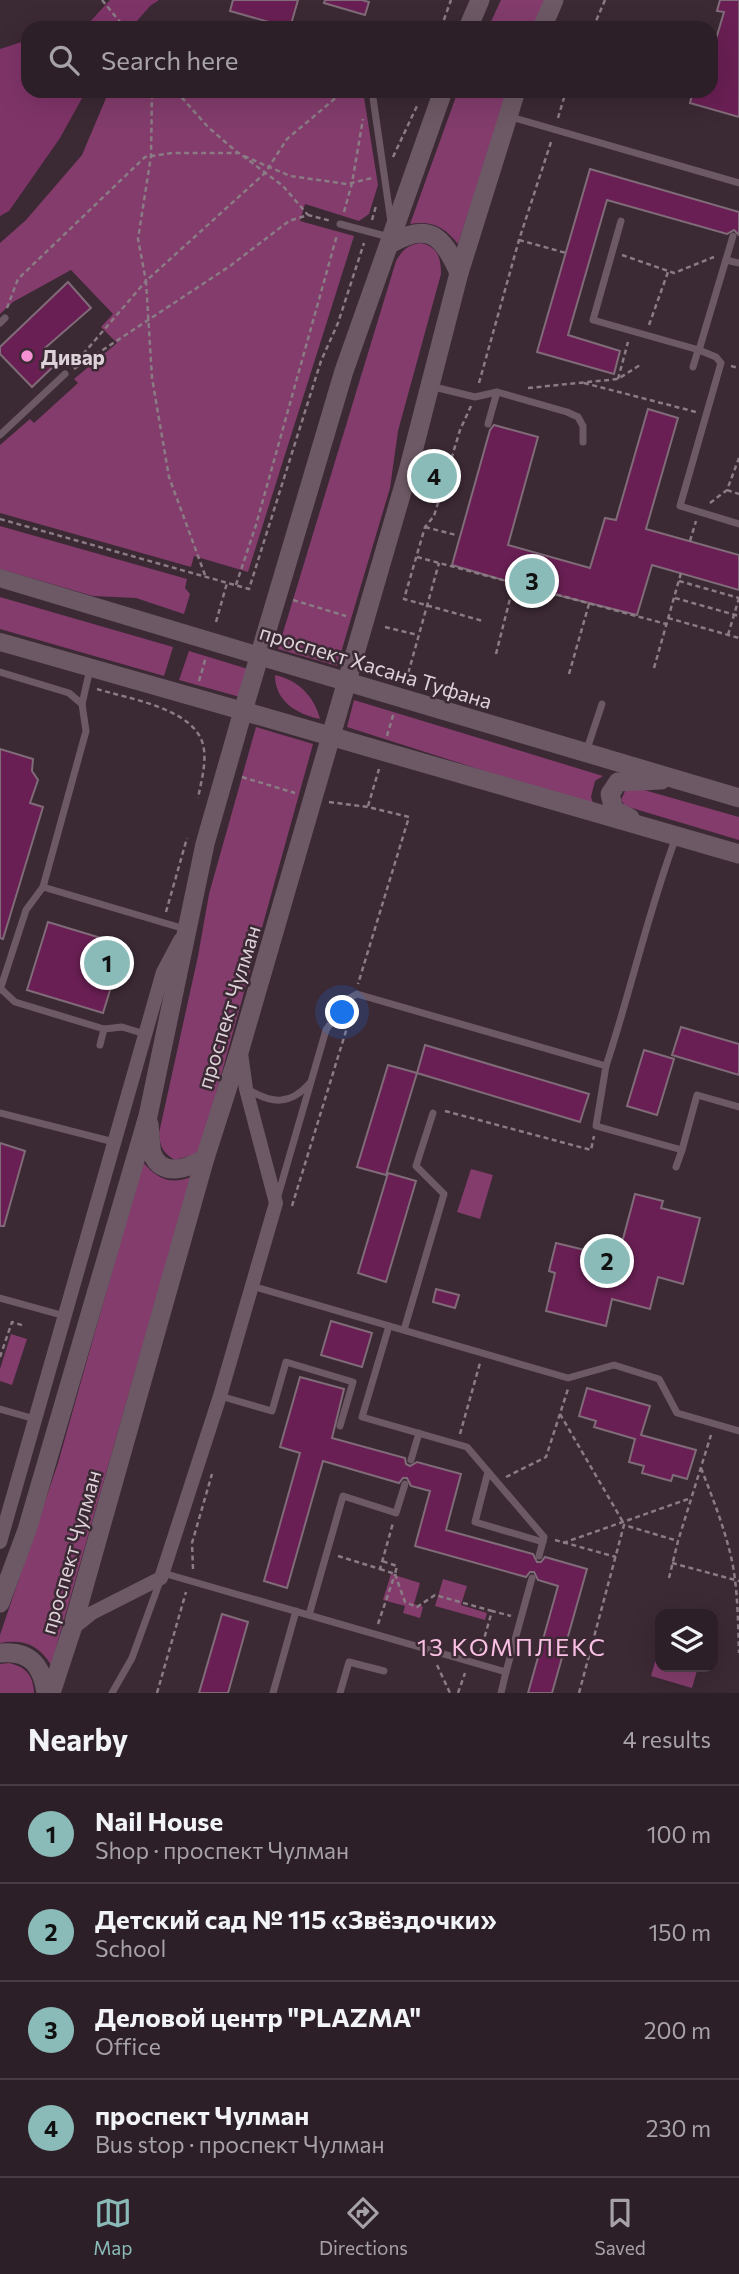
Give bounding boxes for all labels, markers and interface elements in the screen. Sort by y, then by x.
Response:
search box [21,21,718,98]
icon: search [45,41,83,79]
text: Search here [101,44,239,75]
place label: Дивар [41,344,105,369]
marker: Дивар [19,348,35,364]
pin: 4 [411,450,457,502]
pin: 3 [509,555,555,607]
street label: проспект Хасана Туфана [257,619,495,713]
street label: проспект Чулман [191,922,265,1092]
pin: 1 [84,937,130,989]
your location [325,995,359,1029]
pin: 2 [584,1235,630,1287]
street label: проспект Чулман [35,1467,105,1637]
map controls [655,1609,718,1672]
button: layers [655,1609,718,1672]
district label: 13 КОМПЛЕКС [417,1632,607,1661]
text: Nearby [28,1720,128,1757]
text: 4 results [623,1725,711,1753]
text: Nail House [95,1805,223,1836]
text: 1 [46,1820,56,1848]
text: 100 m [647,1820,711,1848]
text: Shop · проспект Чулман [95,1836,349,1864]
text: Детский сад № 115 «Звёздочки» [95,1903,497,1934]
text: 2 [44,1918,58,1946]
text: 150 m [648,1918,711,1946]
text: School [95,1934,166,1962]
text: Деловой центр "PLAZMA" [95,2001,421,2032]
text: 3 [44,2016,58,2044]
text: 200 m [644,2016,711,2044]
text: Office [95,2032,161,2060]
text: проспект Чулман [95,2099,309,2130]
text: 4 [44,2114,58,2142]
text: 230 m [646,2114,711,2142]
text: Bus stop · проспект Чулман [95,2130,385,2158]
tab: Map [93,2194,132,2259]
tab: Directions [319,2194,408,2259]
tab: Saved [594,2194,646,2259]

